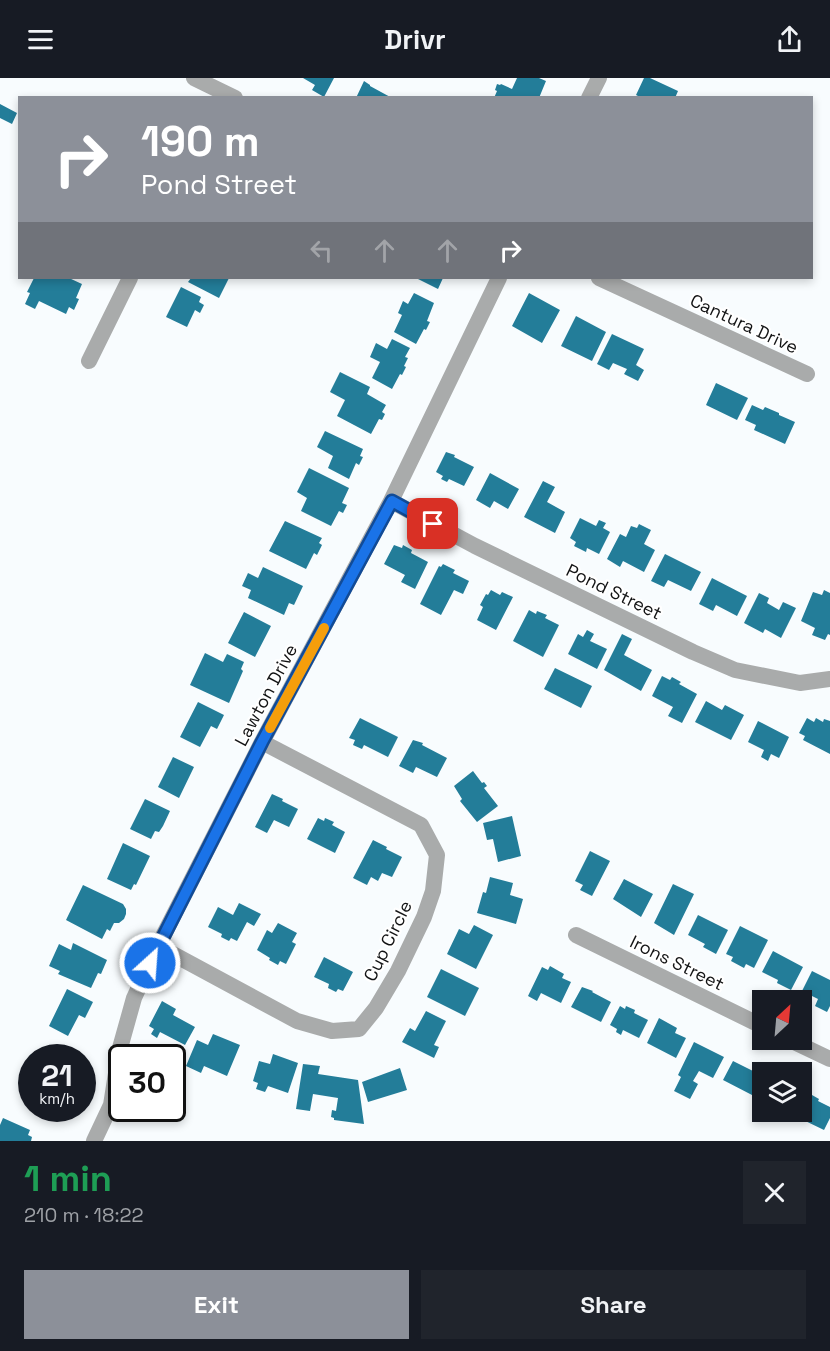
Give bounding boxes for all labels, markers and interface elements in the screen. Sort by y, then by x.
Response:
text: Drivr [384,22,446,57]
icon: menu [24,23,57,56]
icon: share [773,23,806,56]
text: 190 m [141,115,260,168]
icon: right [42,120,120,198]
text: Pond Street [141,167,297,202]
icon: left [305,234,338,267]
icon: ahead [368,234,401,267]
icon: ahead [431,234,464,267]
icon: right [494,234,527,267]
street label: Cantura Drive [687,288,802,359]
pin [407,498,458,549]
icon: arrive [416,507,449,540]
street label: Pond Street [562,558,666,625]
street label: Lawton Drive [229,640,302,750]
street label: Cup Circle [358,897,417,985]
street label: Irons Street [626,930,728,995]
position arrow [118,931,182,995]
north arrow [752,990,812,1050]
map controls [752,990,812,1122]
speed limit sign: 30 [108,1044,186,1122]
text: 21 [41,1056,73,1095]
button: layers [752,1062,812,1122]
text: km/h [39,1089,75,1108]
text: 1 min [24,1156,112,1202]
button: close [743,1161,806,1224]
text: 210 m · 18:22 [24,1202,144,1228]
button: Exit [24,1270,409,1339]
button: Share [421,1270,806,1339]

